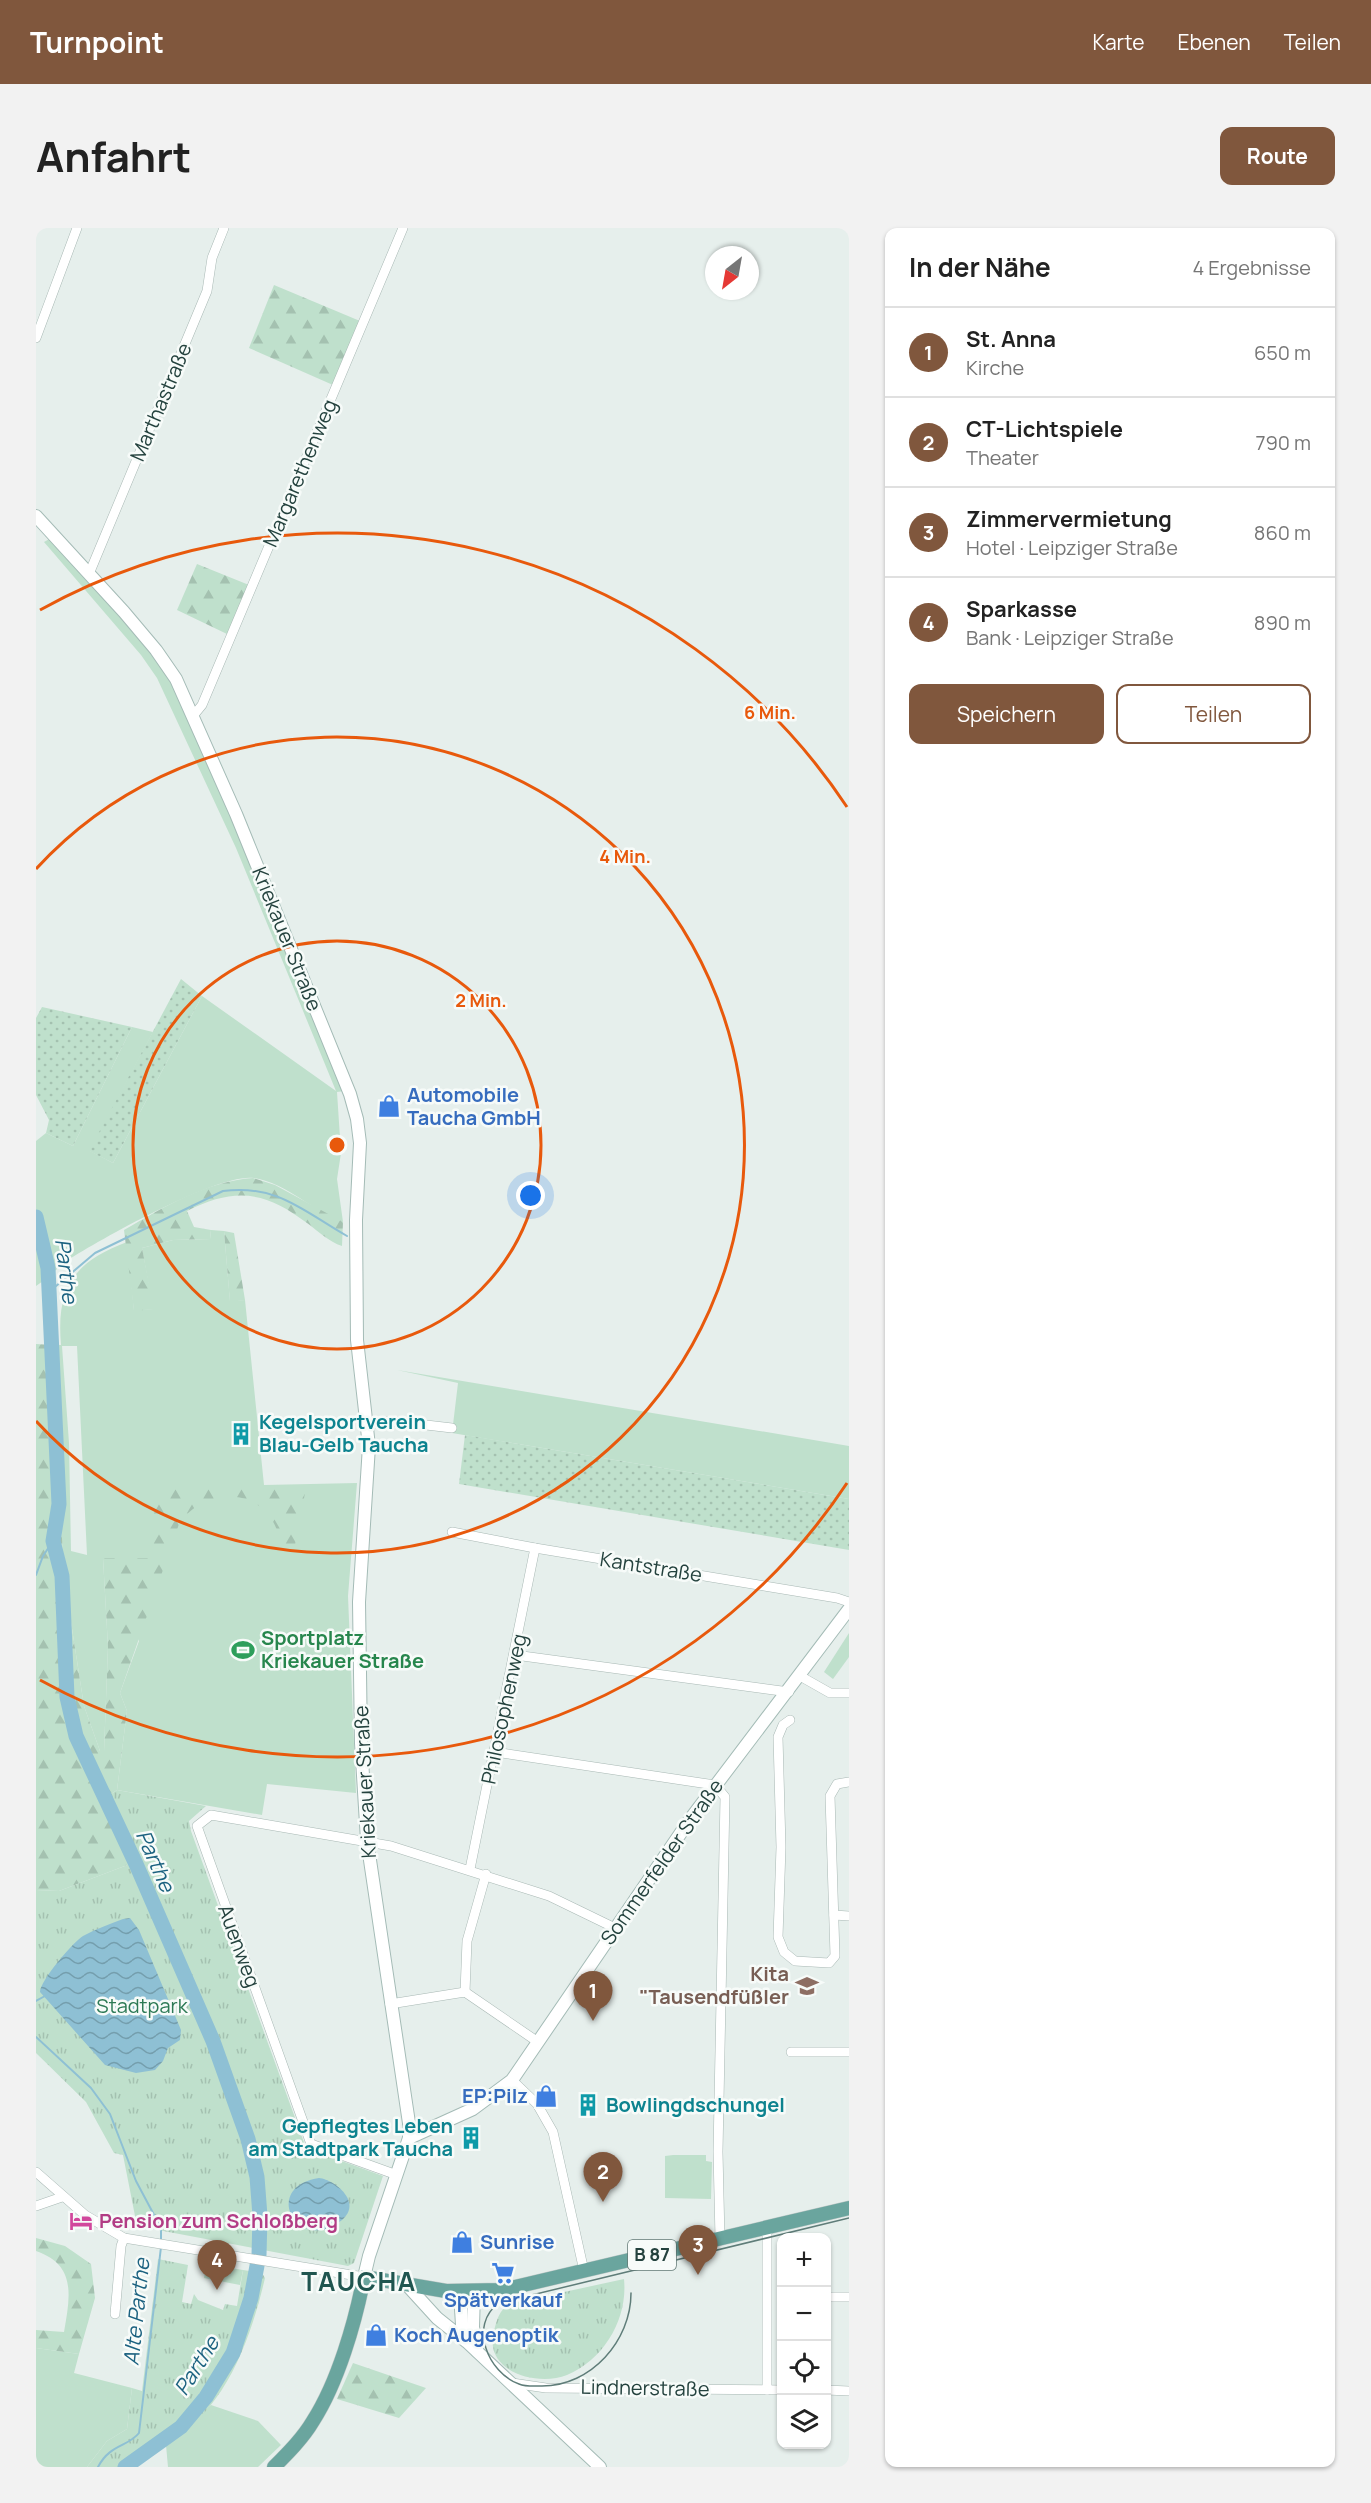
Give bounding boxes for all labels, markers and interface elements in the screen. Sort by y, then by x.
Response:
text: Turnpoint [30,23,164,61]
text: Karte [1092,28,1144,56]
text: Ebenen [1177,28,1251,56]
text: Teilen [1284,28,1341,56]
text: Anfahrt [36,127,191,185]
button: Route [1220,127,1335,185]
north arrow [705,246,759,300]
text: In der Nähe [909,249,1051,285]
text: 4 Ergebnisse [1192,254,1311,281]
text: St. Anna [966,324,1056,354]
street label: Marthastraße [123,338,198,465]
text: 1 [924,339,933,366]
text: 650 m [1254,339,1311,366]
text: Kirche [966,354,1024,381]
street label: Margarethenweg [256,395,343,551]
text: CT-Lichtspiele [966,414,1123,444]
text: 2 [923,429,934,456]
text: 790 m [1255,429,1311,456]
text: Theater [966,444,1039,471]
text: Zimmervermietung [966,504,1172,534]
text: 3 [923,519,934,546]
text: 860 m [1254,519,1311,546]
text: Hotel · Leipziger Straße [966,534,1178,561]
text: Sparkasse [966,594,1077,624]
text: 4 [922,609,935,636]
text: 890 m [1254,609,1311,636]
text: Bank · Leipziger Straße [966,624,1174,651]
button: Speichern [909,684,1104,744]
button: Teilen [1116,684,1311,744]
text: 6 Min. [744,700,796,724]
text: 4 Min. [599,844,651,868]
street label: Kriekauer Straße [246,863,329,1015]
text: 2 Min. [455,988,507,1012]
place label: Automobile Taucha GmbH [407,1081,541,1131]
shop icon: Automobile Taucha GmbH [376,1093,402,1119]
centre of rings [327,1135,347,1155]
your location [516,1181,545,1210]
water label: Parthe [49,1237,85,1306]
place label: Kegelsportverein Blau-Gelb Taucha [259,1408,429,1458]
building icon: Kegelsportverein Blau-Gelb Taucha [228,1421,254,1447]
street label: Kantstraße [598,1545,704,1588]
place label: Sportplatz Kriekauer Straße [261,1624,424,1674]
street label: Philosophenweg [474,1631,533,1786]
sports icon: Sportplatz Kriekauer Straße [230,1637,256,1663]
street label: Kriekauer Straße [347,1705,382,1859]
street label: Sommerfelder Straße [594,1773,729,1950]
water label: Parthe [130,1825,183,1897]
street label: Auenweg [212,1901,267,1991]
place label: Kita "Tausendfüßler [639,1960,789,2010]
pin: 1 [574,1972,612,2021]
school or university icon: Kita "Tausendfüßler [794,1973,820,1999]
park label: Stadtpark [96,1992,189,2019]
place label: EP:Pilz [462,2082,528,2109]
shop icon: EP:Pilz [533,2083,559,2109]
place label: Bowlingdschungel [606,2091,785,2118]
building icon: Bowlingdschungel [575,2092,601,2118]
place label: Gepflegtes Leben am Stadtpark Taucha [248,2112,453,2162]
building icon: Gepflegtes Leben am Stadtpark Taucha [458,2125,484,2151]
pin: 2 [584,2152,622,2202]
place label: Pension zum Schloßberg [99,2207,338,2234]
hotel icon: Pension zum Schloßberg [68,2208,94,2234]
pin: 3 [678,2226,718,2275]
place label: Sunrise [480,2228,555,2255]
shop icon: Sunrise [449,2229,475,2255]
map controls [777,2233,831,2449]
button: + [777,2233,831,2287]
pin: 4 [198,2240,237,2290]
road number: B 87 [628,2240,676,2270]
water label: Alte Parthe [116,2255,156,2367]
supermarket icon: Spätverkauf [490,2260,516,2286]
district label: TAUCHA [301,2263,417,2299]
place label: Spätverkauf [444,2286,563,2313]
button: − [777,2287,831,2341]
place label: Koch Augenoptik [394,2321,560,2348]
shop icon: Koch Augenoptik [363,2322,389,2348]
water label: Parthe [167,2329,226,2400]
button: locate [777,2341,831,2395]
street label: Lindnerstraße [580,2373,710,2402]
button: layers [777,2395,831,2449]

